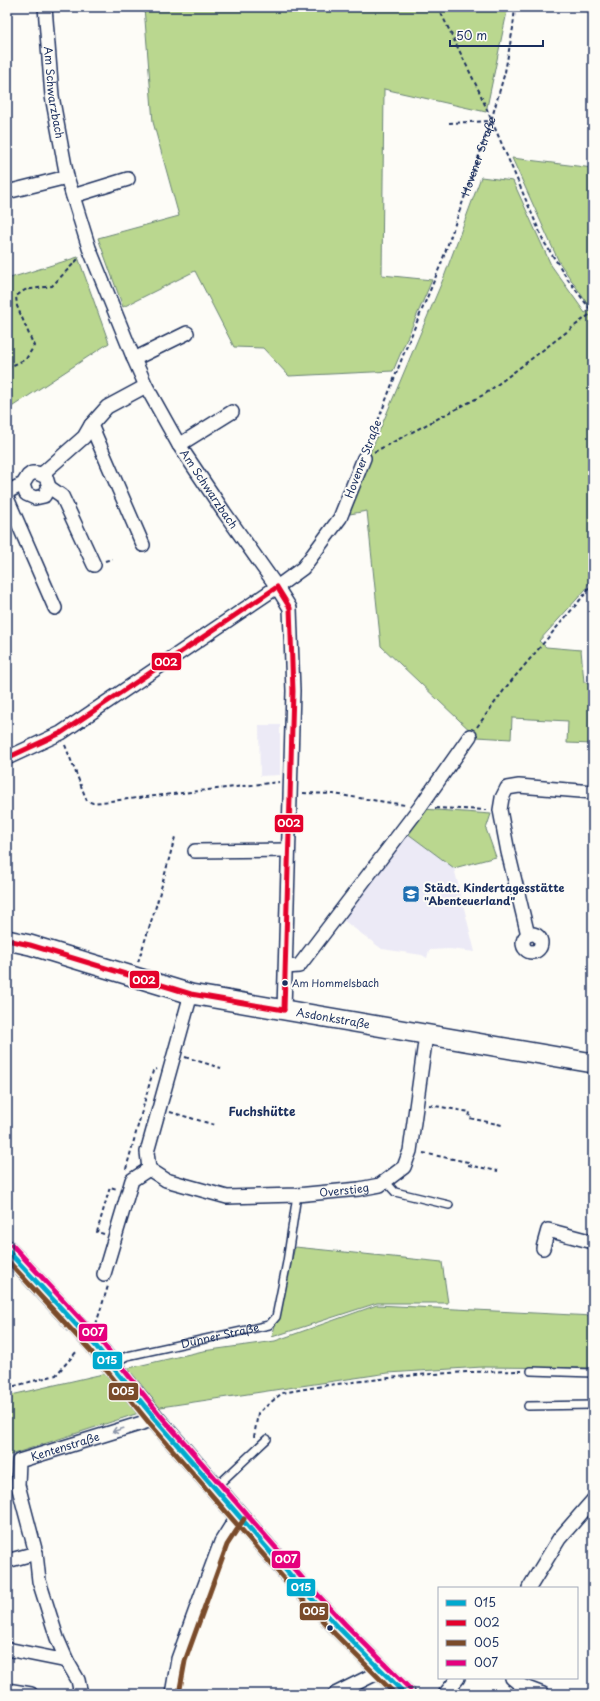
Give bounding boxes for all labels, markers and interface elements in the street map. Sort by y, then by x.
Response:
scale bar [450,22,543,48]
text: 50 m [456,26,487,44]
street label: Am Schwarzbach [40,46,69,140]
street label: Hovener Straße [456,115,500,198]
street label: Hovener Straße [340,417,385,500]
street label: Am Schwarzbach [176,445,242,532]
line badge: 002 [151,652,182,671]
text: 002 [154,653,178,670]
line badge: 002 [274,814,304,833]
text: 002 [277,814,301,831]
place label: Städt. Kindertagesstätte "Abenteuerland" [424,879,565,909]
school or university icon: Städt. Kindertagesstätte "Abenteuerland" [401,884,421,904]
line badge: 002 [129,970,160,989]
text: 002 [132,971,156,988]
place label: Am Hommelsbach [292,975,379,990]
marker: Am Hommelsbach [280,978,290,988]
street label: Asdonkstraße [295,1003,371,1033]
district label: Fuchshütte [229,1102,296,1120]
street label: Overstieg [318,1178,370,1201]
street label: Dünner Straße [179,1318,261,1352]
line badge: 007 [78,1323,108,1342]
text: 007 [82,1323,105,1340]
line badge: 015 [92,1351,123,1370]
text: 015 [97,1351,117,1368]
line badge: 005 [108,1382,139,1401]
text: 005 [111,1382,135,1399]
one-way arrow [112,1427,125,1434]
street label: Kentenstraße [28,1428,102,1465]
line badge: 007 [271,1550,301,1569]
text: 007 [275,1550,298,1567]
line badge: 015 [286,1578,316,1597]
text: 015 [291,1578,311,1595]
legend [438,1587,578,1679]
text: 015 [474,1593,496,1611]
line badge: 005 [299,1602,329,1621]
text: 005 [302,1602,326,1619]
text: 002 [474,1613,500,1631]
unlabelled marker [325,1623,335,1633]
text: 005 [474,1633,499,1651]
text: 007 [474,1653,498,1671]

